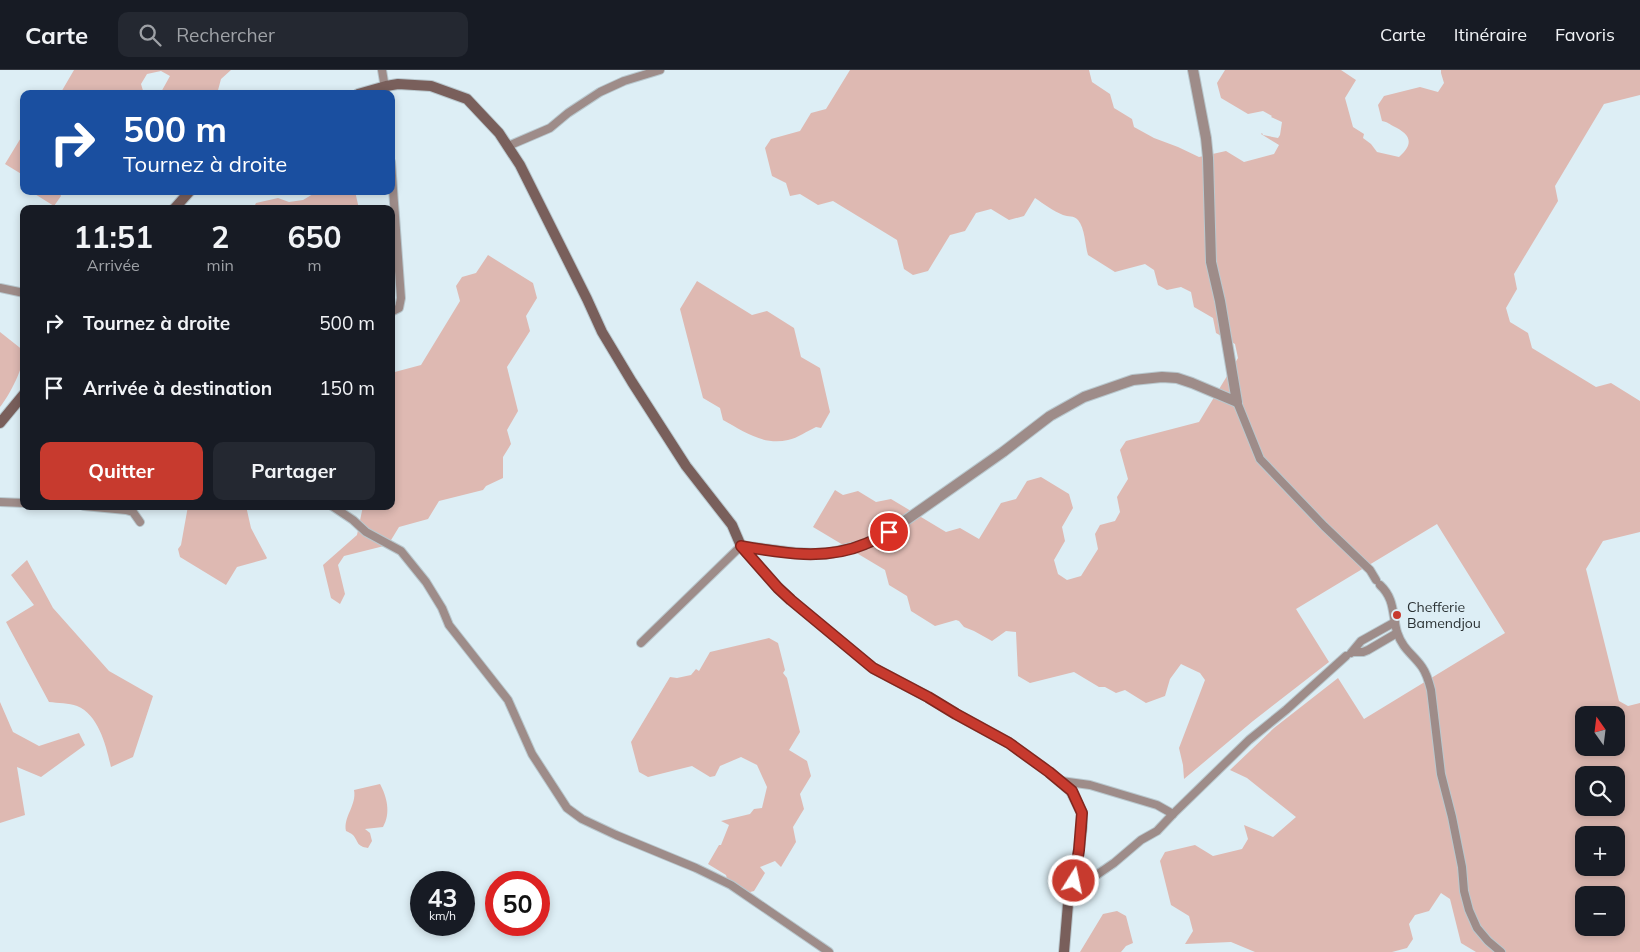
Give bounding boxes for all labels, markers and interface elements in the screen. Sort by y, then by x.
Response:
search box [118,12,468,57]
text: Carte [25,20,88,50]
icon: search [136,21,164,49]
text: Rechercher [176,23,275,47]
text: Carte [1380,23,1426,46]
text: Itinéraire [1454,23,1527,46]
text: Favoris [1555,23,1615,46]
text: 500 m [123,107,227,151]
icon: right [40,110,105,175]
text: Tournez à droite [123,150,287,178]
text: 11:51 [74,218,153,256]
text: 2 [211,218,229,256]
text: 650 [287,218,341,256]
text: Arrivée [87,255,140,275]
text: min [207,255,234,275]
text: m [307,255,321,275]
icon: right [40,309,68,337]
text: Tournez à droite [83,311,230,335]
text: 500 m [319,311,375,335]
icon: arrive [40,374,68,402]
text: Arrivée à destination [83,376,272,400]
text: 150 m [319,376,375,400]
button: Quitter [40,442,203,500]
button: Partager [213,442,375,500]
pin [868,511,910,553]
icon: arrive [875,518,903,546]
place label: Chefferie Bamendjou [1407,598,1481,632]
marker: Chefferie Bamendjou [1391,609,1403,621]
north arrow [1575,706,1625,756]
map controls [1575,706,1625,936]
button: search [1575,766,1625,816]
button: + [1575,826,1625,876]
position arrow [1047,854,1099,906]
speed limit sign: 50 [485,871,550,936]
text: 43 [427,882,458,913]
button: − [1575,886,1625,936]
text: km/h [429,908,456,923]

